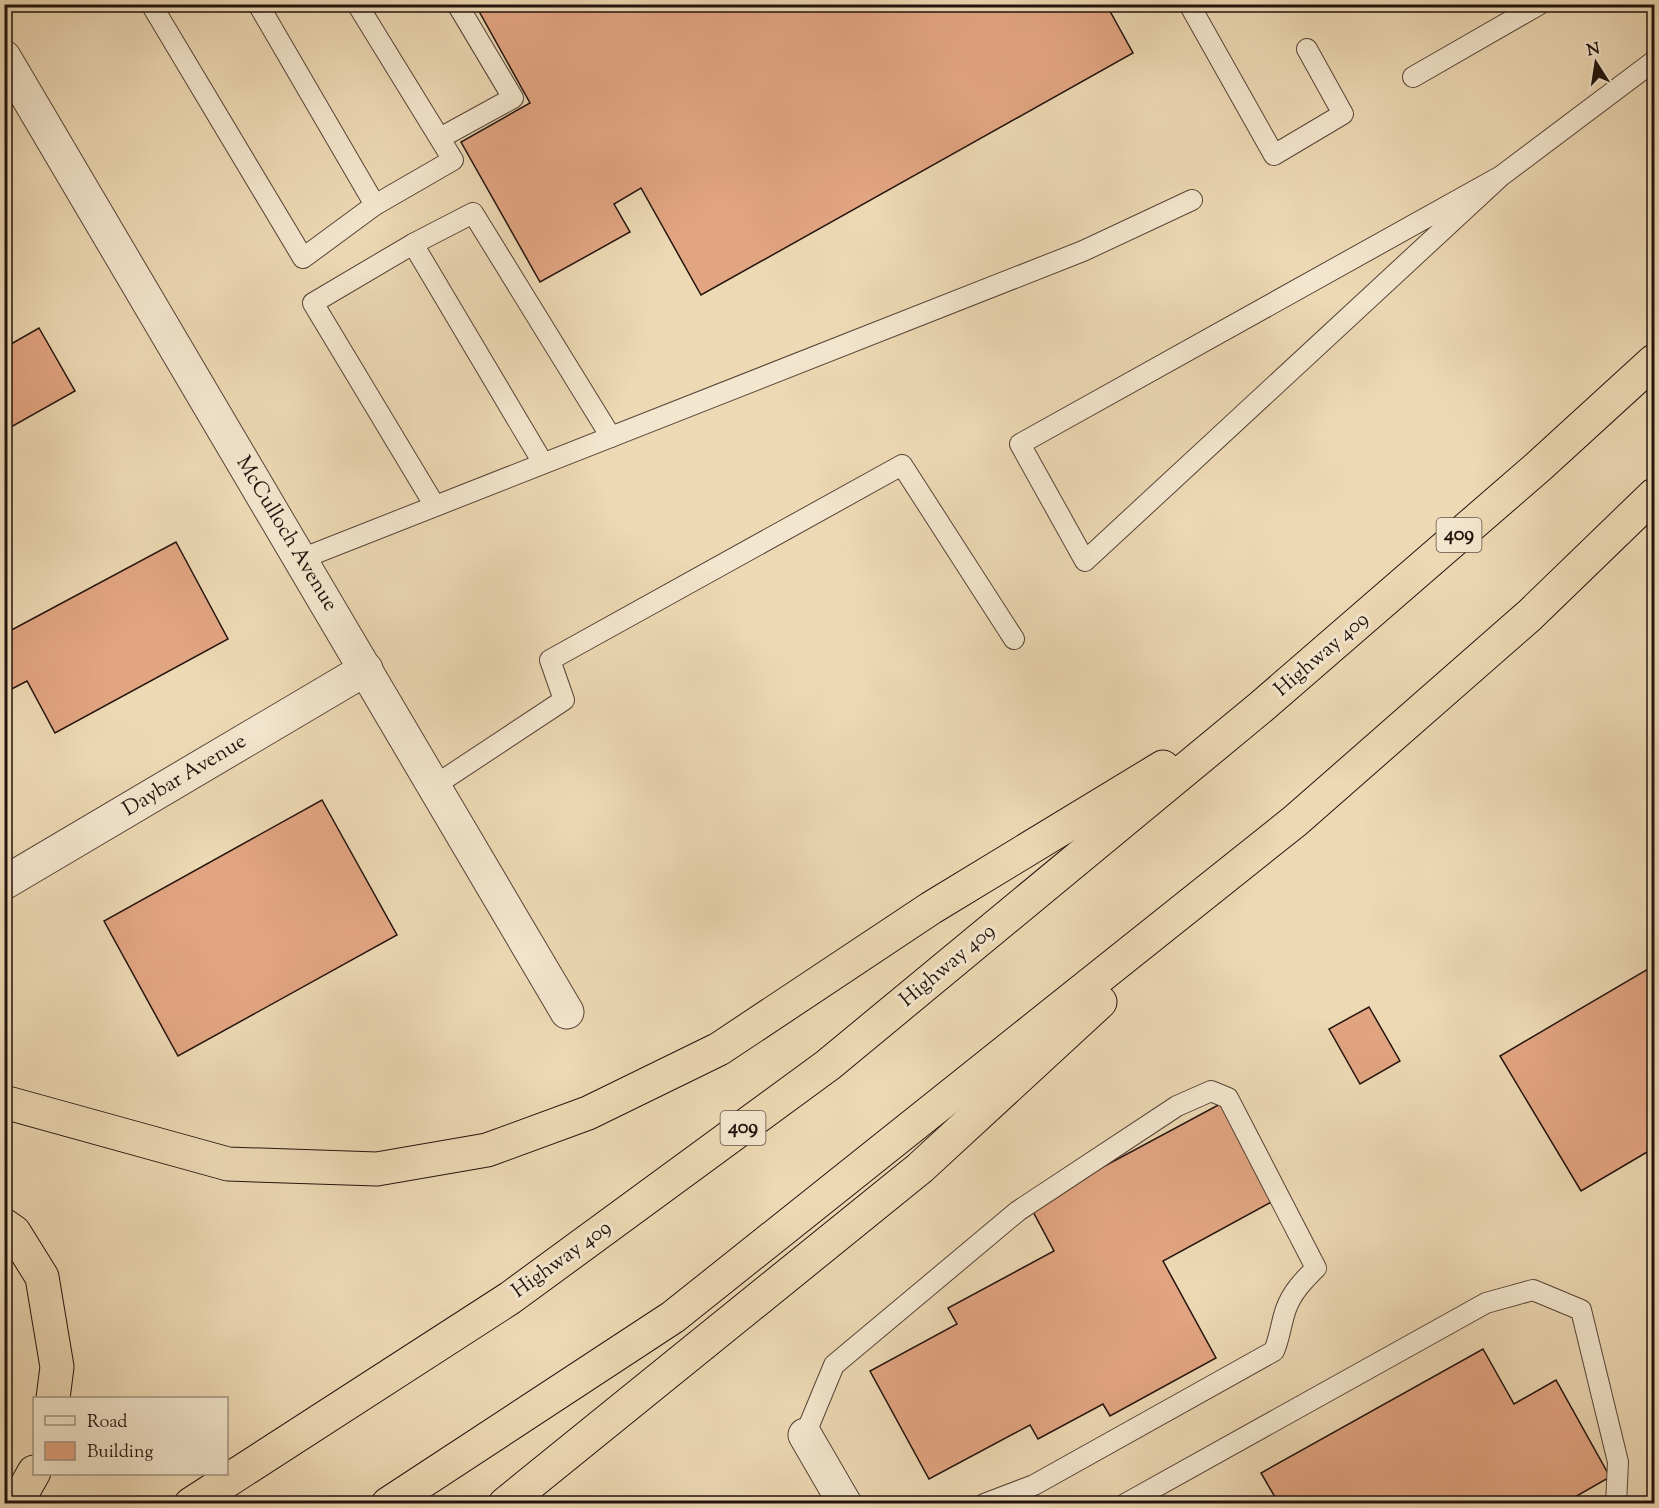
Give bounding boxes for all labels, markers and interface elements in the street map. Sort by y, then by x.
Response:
north arrow [1566,33,1626,93]
text: N [1585,38,1602,63]
street label: McCulloch Avenue [228,451,344,617]
road number: 409 [1436,518,1482,552]
street label: Highway 409 [1268,605,1376,705]
street label: Daybar Avenue [117,727,253,825]
street label: Highway 409 [894,917,1002,1015]
road number: 409 [720,1111,766,1145]
street label: Highway 409 [506,1214,618,1306]
legend [33,1397,228,1475]
text: Road [87,1410,127,1436]
text: Building [87,1440,153,1466]

